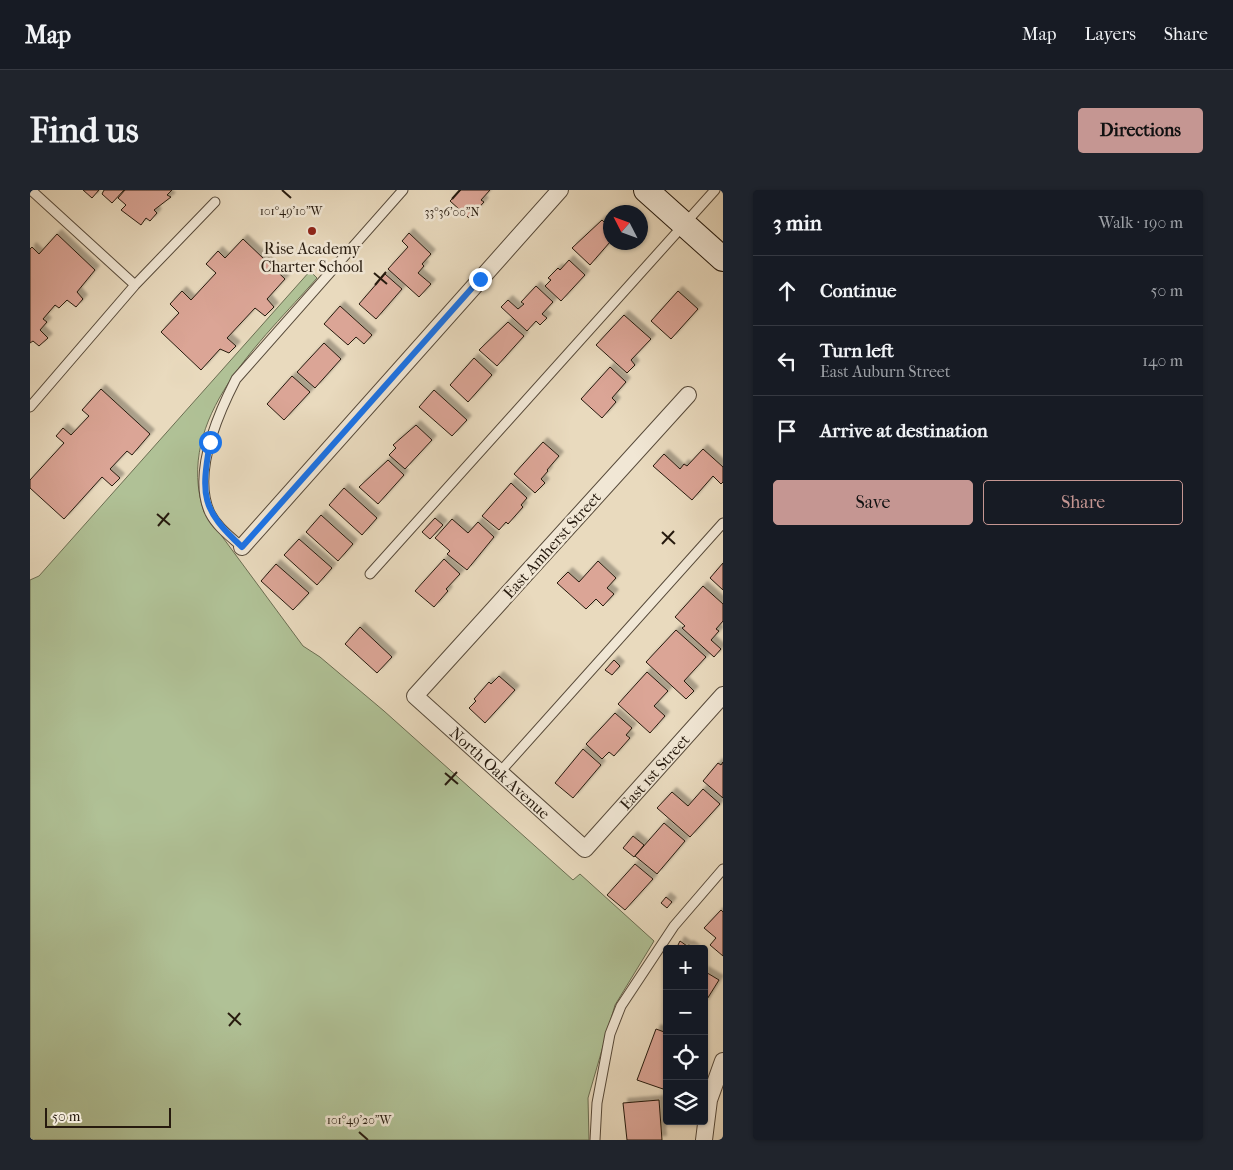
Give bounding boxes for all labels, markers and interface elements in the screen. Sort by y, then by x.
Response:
text: Map [25,21,71,49]
text: Map [1022,24,1056,45]
text: Layers [1084,24,1136,45]
text: Share [1164,24,1208,45]
button: Directions [1078,108,1203,153]
text: Find us [30,110,139,151]
text: 101°49'10"W [260,204,324,218]
text: 33°36'00"N [424,205,480,219]
north arrow [603,205,648,250]
text: 3 min [773,211,822,235]
text: Walk · 190 m [1099,213,1183,232]
marker: Rise Academy Charter School [306,225,318,237]
place label: Rise Academy Charter School [261,239,364,276]
route end [469,268,492,291]
icon: ahead [773,277,801,305]
text: Continue [820,280,896,302]
text: 50 m [1151,281,1183,300]
text: Turn left [820,340,894,362]
icon: left [773,347,801,375]
text: 140 m [1142,351,1183,370]
text: East Auburn Street [820,362,950,381]
icon: arrive [773,417,801,445]
text: Arrive at destination [820,420,988,442]
route start [199,431,222,454]
button: Save [773,480,973,525]
button: Share [983,480,1183,525]
street label: East Amherst Street [499,488,605,602]
street label: North Oak Avenue [446,723,554,823]
street label: East 1st Street [615,730,693,813]
map controls [663,945,708,1125]
button: + [663,945,708,990]
button: − [663,990,708,1035]
button: locate [663,1035,708,1080]
button: layers [663,1080,708,1125]
scale bar [45,1105,171,1128]
text: 50 m [52,1108,80,1125]
text: 101°49'20"W [327,1113,393,1127]

